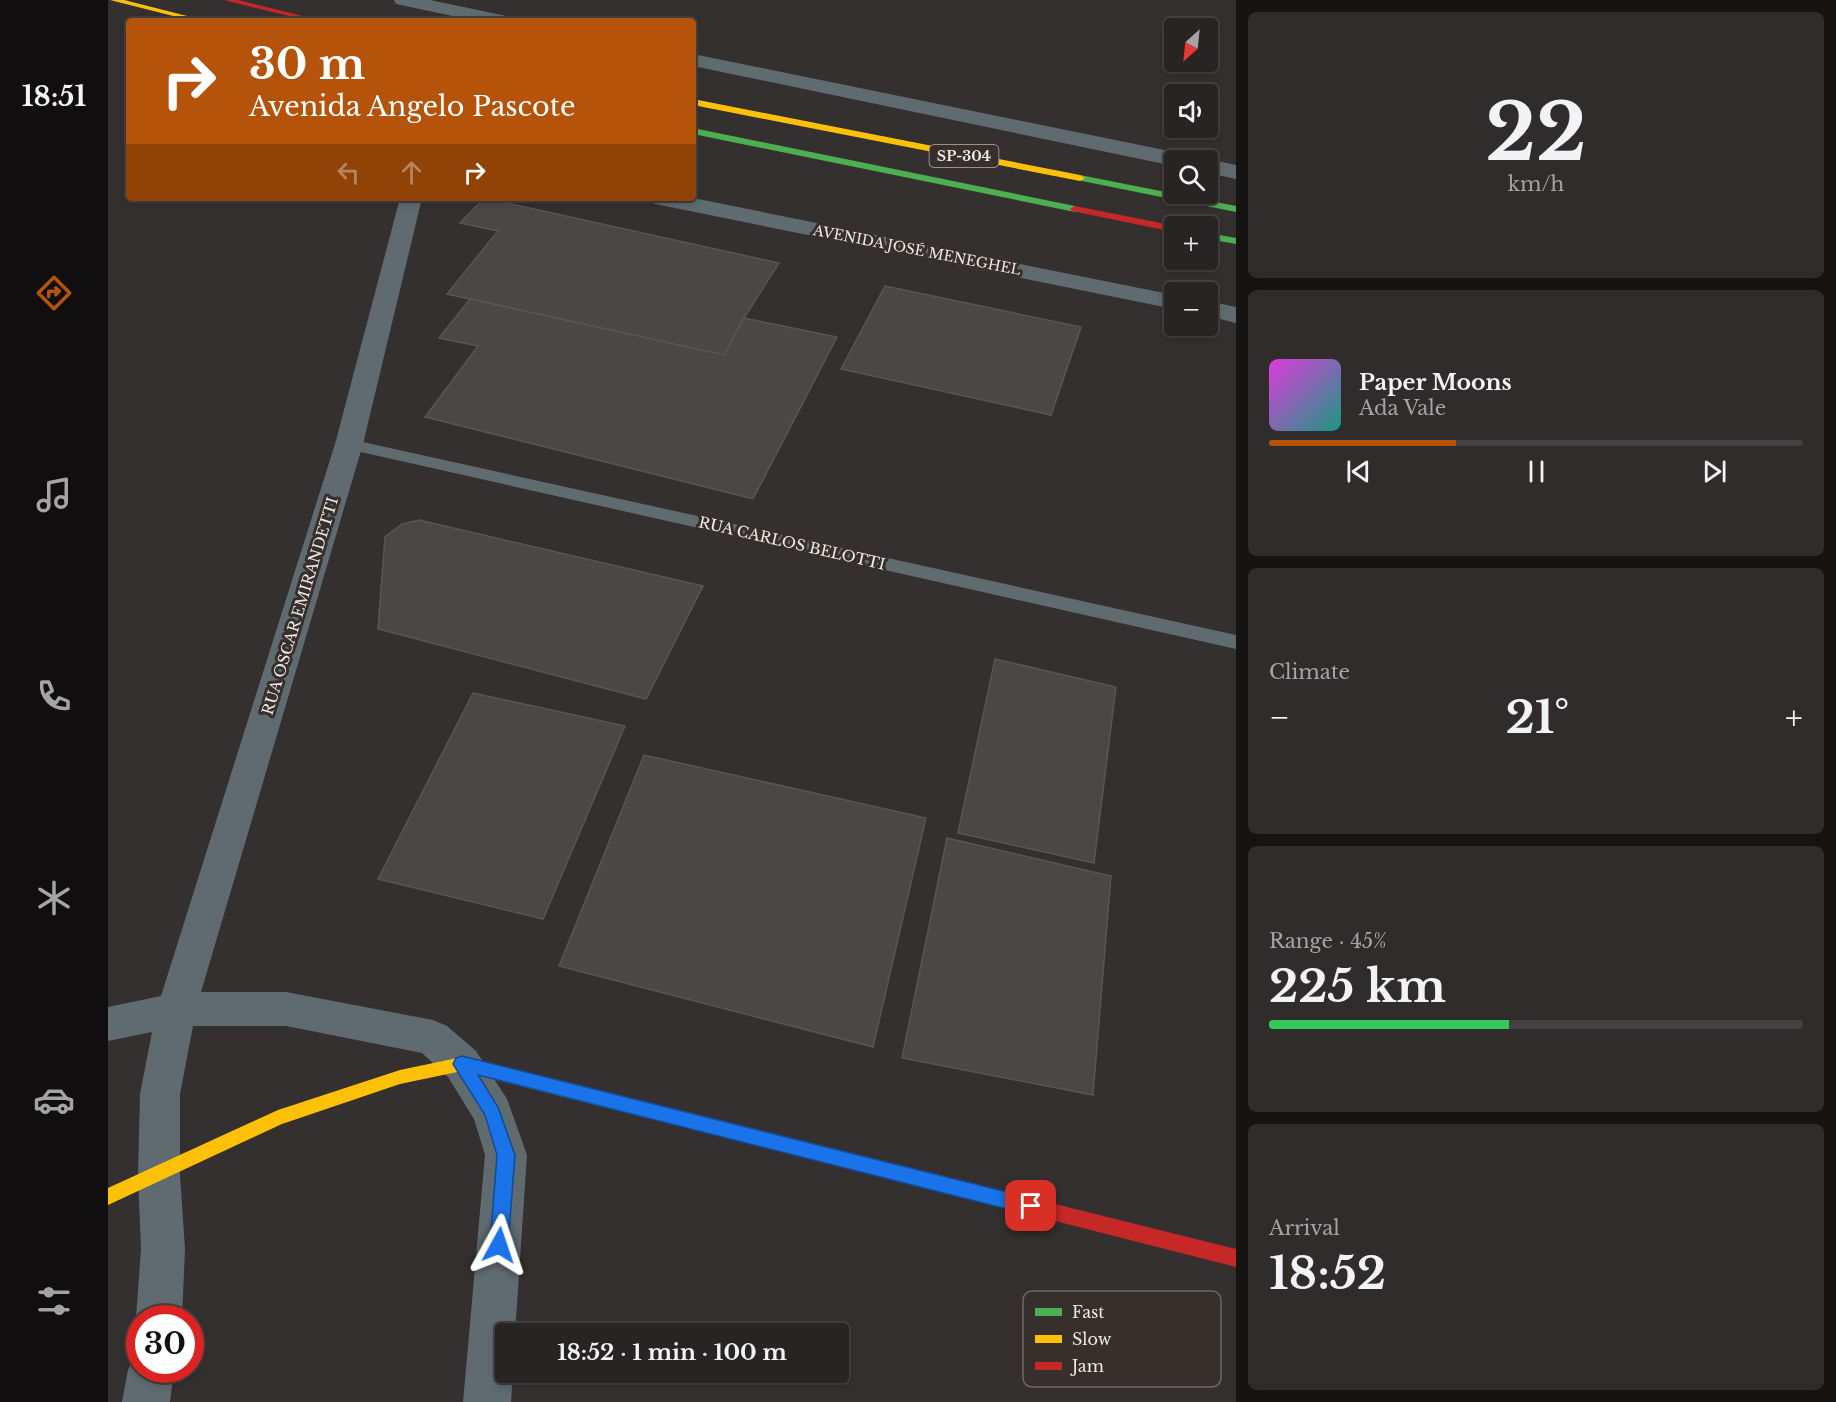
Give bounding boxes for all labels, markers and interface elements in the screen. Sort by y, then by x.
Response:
north arrow [1164,18,1218,72]
map controls [1164,18,1218,336]
text: 30 m [249,38,365,90]
icon: right [150,42,228,120]
text: 18:51 [22,80,86,113]
button: sound [1164,84,1218,138]
text: 22 [1485,84,1587,181]
text: Avenida Angelo Pascote [249,90,575,123]
road number: SP-304 [930,145,998,167]
button: search [1164,150,1218,204]
icon: left [332,156,365,189]
icon: ahead [395,156,428,189]
icon: right [458,156,491,189]
text: km/h [1508,172,1564,196]
button: + [1164,216,1218,270]
street label: AVENIDA JOSÉ MENEGHEL [811,221,1022,279]
icon: directions [33,272,75,314]
button: − [1164,282,1218,336]
text: Paper Moons [1359,369,1512,396]
text: Ada Vale [1359,396,1446,420]
icon: previous [1342,455,1375,488]
icon: pause [1520,455,1553,488]
icon: next [1698,455,1731,488]
icon: music [33,474,75,516]
street label: RUA OSCAR EMIRANDETTI [258,495,342,717]
street label: RUA CARLOS BELOTTI [697,512,887,574]
text: Climate [1269,660,1350,684]
icon: phone [33,675,75,717]
text: 21° [1505,689,1569,745]
text: − [1269,697,1290,738]
text: + [1785,697,1803,738]
icon: climate [33,877,75,919]
text: Range · 45% [1269,929,1387,953]
text: 225 km [1269,958,1446,1014]
icon: car [33,1079,75,1121]
pin [1005,1180,1056,1231]
icon: arrive [1014,1189,1047,1222]
position arrow [467,1213,531,1277]
text: Arrival [1269,1216,1340,1240]
text: 18:52 [1269,1245,1386,1301]
icon: filters [33,1280,75,1322]
legend [1023,1291,1221,1387]
text: Fast [1072,1302,1104,1322]
speed limit sign: 30 [126,1305,204,1383]
text: Slow [1072,1329,1112,1349]
text: 18:52 · 1 min · 100 m [557,1339,787,1366]
text: Jam [1070,1356,1104,1376]

